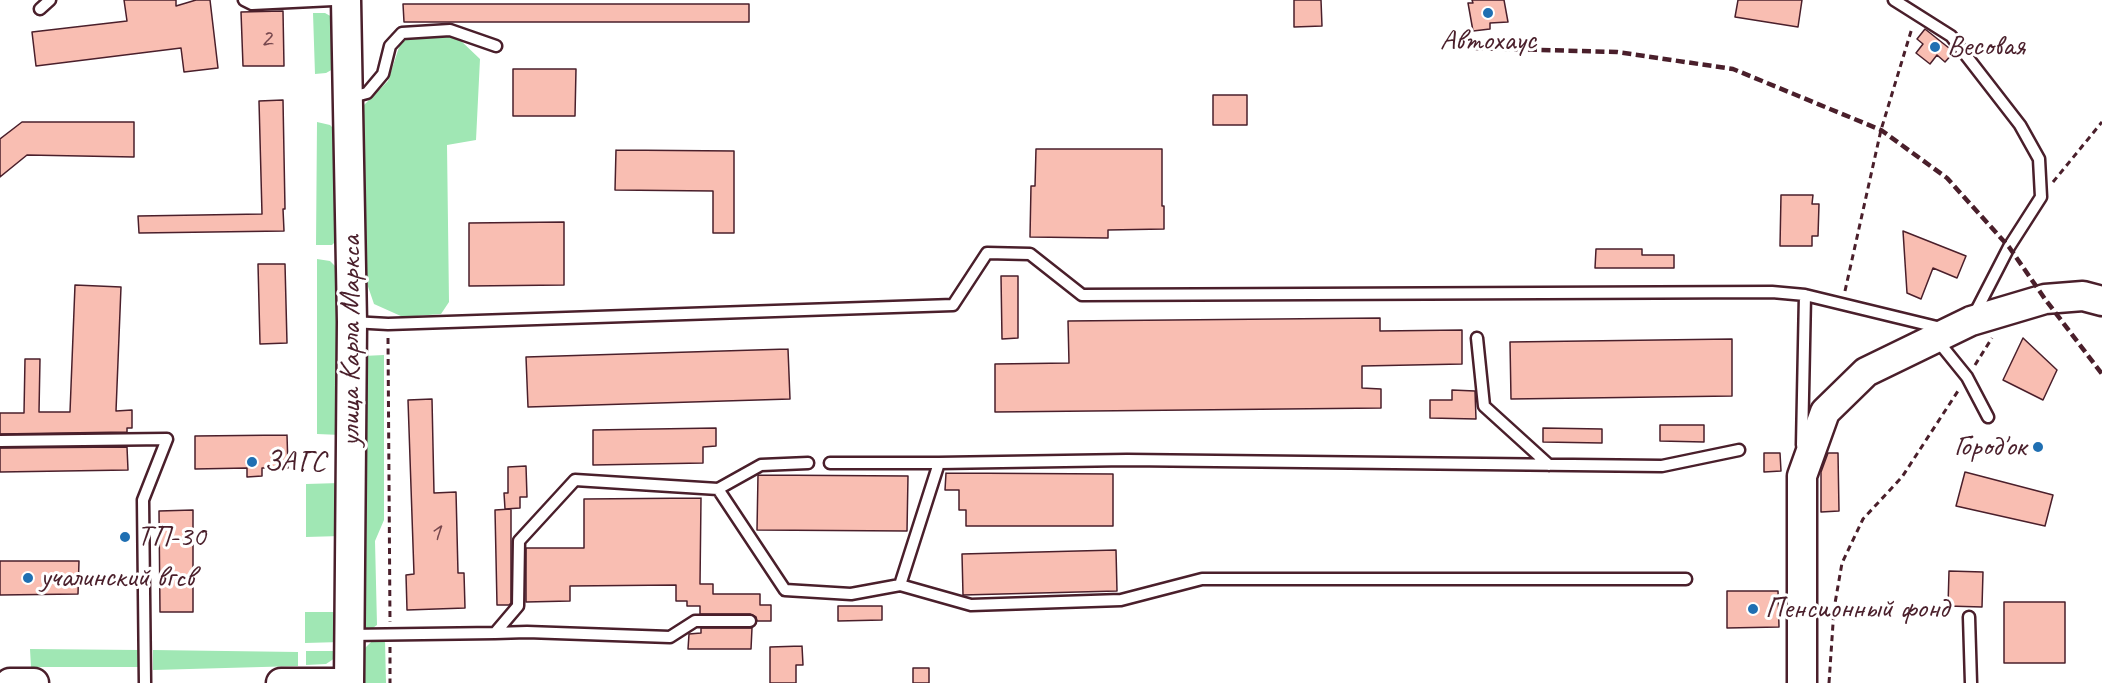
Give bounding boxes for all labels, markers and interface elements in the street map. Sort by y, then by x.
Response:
marker: Автохаус [1481,6,1495,20]
house number: 2 [260,23,272,55]
place label: Автохаус [1440,23,1536,59]
place label: Весовая [1947,29,2025,65]
marker: Весовая [1928,40,1942,54]
street label: улица Карла Маркса [333,235,369,447]
place label: Город'ок [1954,429,2026,465]
marker: Город'ок [2031,440,2045,454]
place label: ЗАГС [264,444,325,480]
marker: ЗАГС [245,455,259,469]
house number: 1 [429,517,441,549]
place label: ТП-30 [137,519,206,555]
marker: ТП-30 [118,530,132,544]
place label: учалинский вгсв [40,560,194,596]
marker: учалинский вгсв [21,571,35,585]
place label: Пенсионный фонд [1765,591,1949,627]
marker: Пенсионный фонд [1746,602,1760,616]

